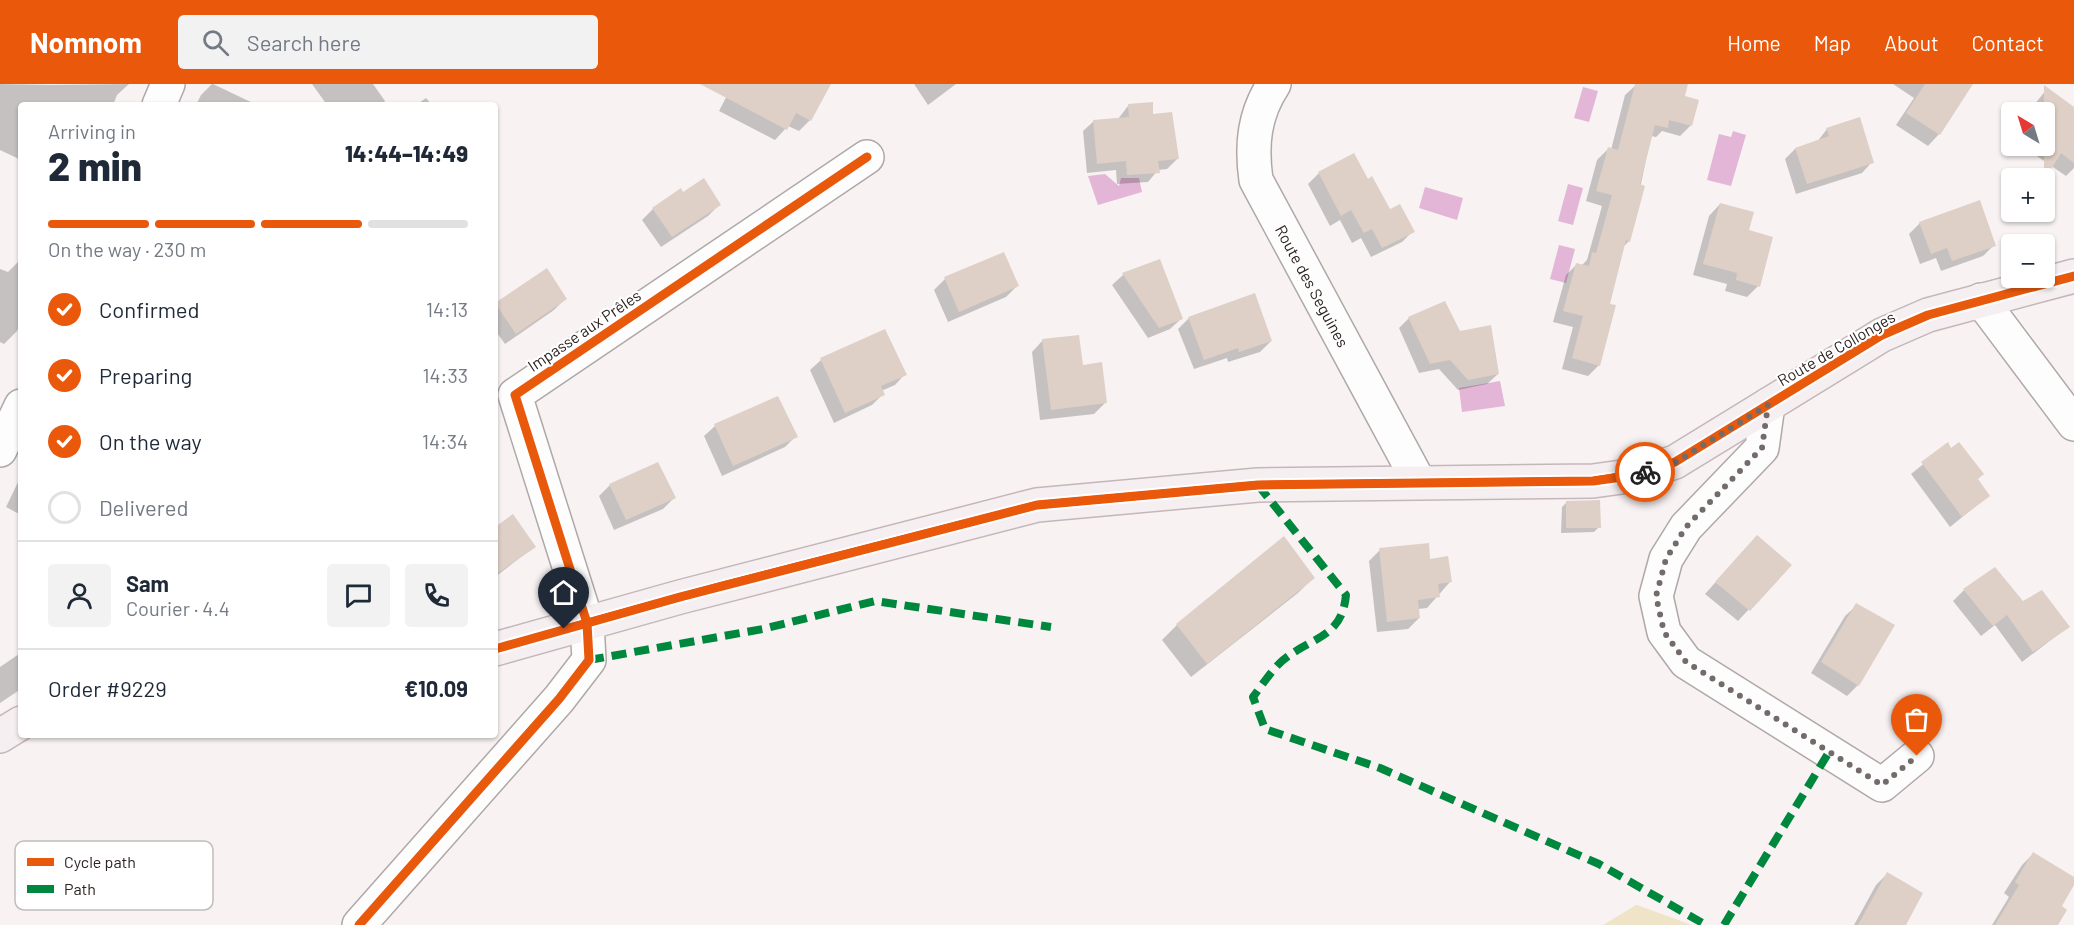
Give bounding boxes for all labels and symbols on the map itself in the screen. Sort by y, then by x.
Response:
north arrow [2001,102,2055,156]
street label: Route des Seguines [1272,221,1354,350]
street label: Impasse aux Prêles [524,285,644,375]
street label: Route de Collonges [1774,307,1898,389]
courier [1615,442,1675,502]
pin [538,567,589,629]
pin [1891,694,1942,756]
legend [15,841,213,910]
text: Cycle path [64,852,136,871]
text: Path [64,879,96,898]

